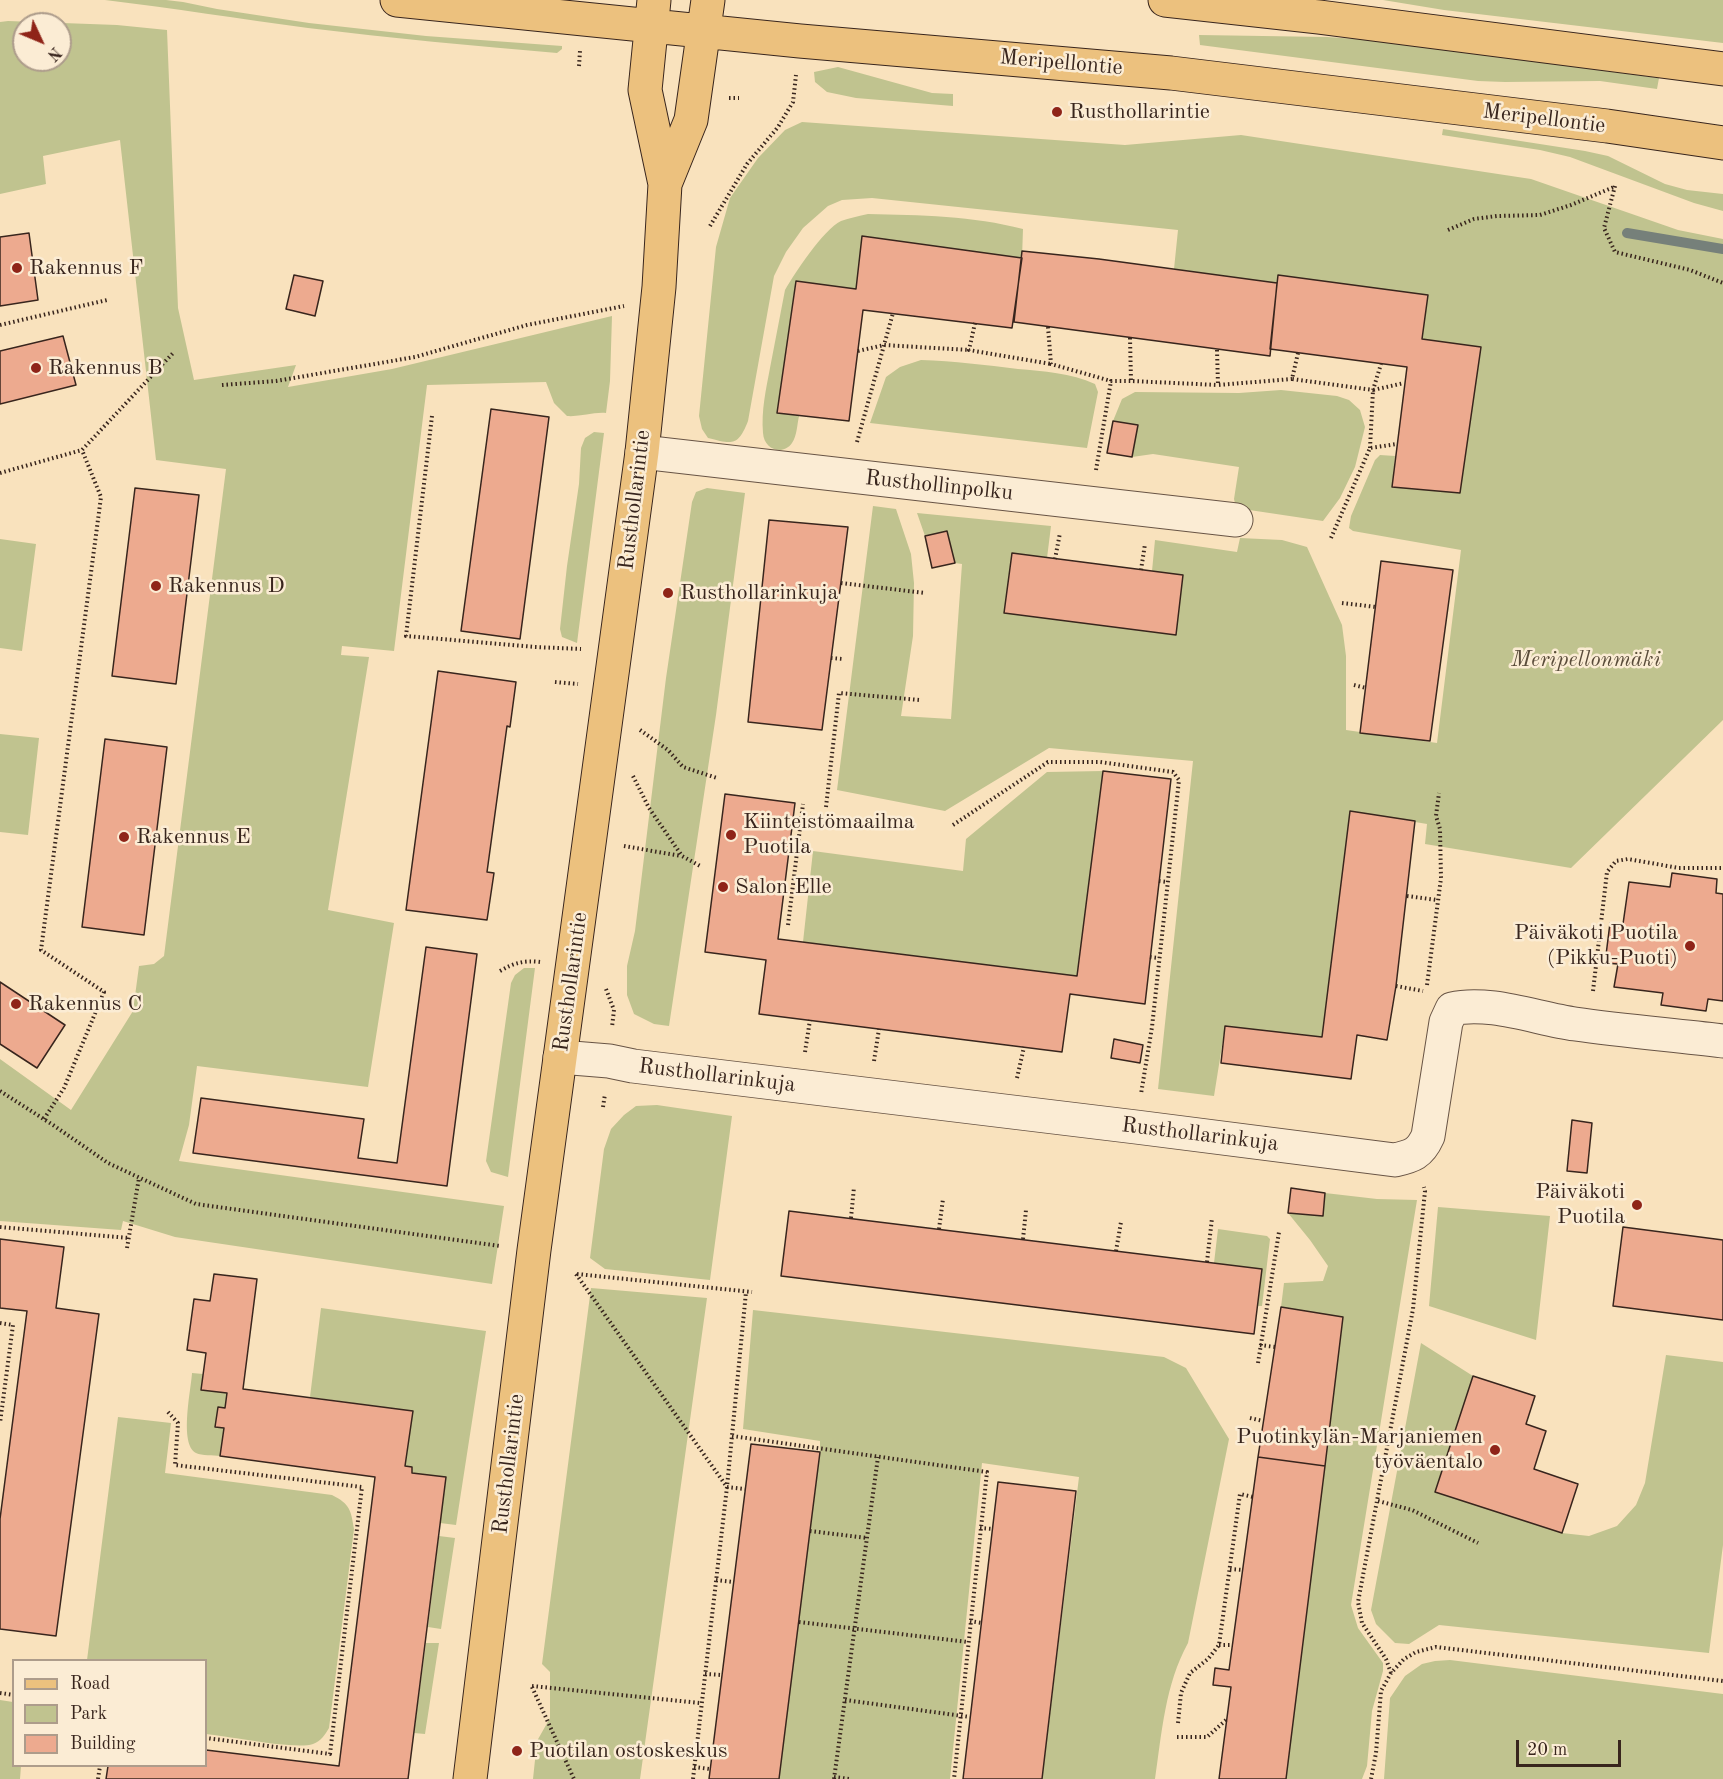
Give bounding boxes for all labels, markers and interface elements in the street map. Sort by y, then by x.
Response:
north arrow [12,12,72,72]
text: N [44,43,64,63]
street label: Meripellontie [998,44,1124,82]
street label: Meripellontie [1481,98,1607,140]
place label: Rusthollarintie [1069,99,1210,125]
marker: Rusthollarintie [1050,105,1064,119]
place label: Rakennus F [29,255,143,281]
marker: Rakennus F [10,261,24,275]
place label: Rakennus B [48,355,163,381]
marker: Rakennus B [29,361,43,375]
street label: Rusthollarintie [613,428,657,572]
street label: Rusthollinpolku [864,465,1014,507]
place label: Rakennus D [168,573,285,599]
marker: Rakennus D [149,579,163,593]
place label: Rusthollarinkuja [680,580,838,606]
marker: Rusthollarinkuja [661,586,675,600]
park label: Meripellonmäki [1511,647,1661,673]
place label: Kiinteistömaailma Puotila [743,809,915,860]
place label: Rakennus E [136,824,251,850]
marker: Kiinteistömaailma Puotila [724,828,738,842]
marker: Rakennus E [117,830,131,844]
place label: Salon Elle [735,874,832,900]
marker: Salon Elle [716,880,730,894]
street label: Rusthollarintie [548,910,594,1054]
place label: Päiväkoti Puotila (Pikku-Puoti) [1514,920,1678,972]
marker: Päiväkoti Puotila (Pikku-Puoti) [1683,939,1697,953]
place label: Rakennus C [28,991,142,1017]
marker: Rakennus C [9,997,23,1011]
street label: Rusthollarinkuja [637,1053,797,1099]
street label: Rusthollarinkuja [1120,1112,1280,1158]
place label: Päiväkoti Puotila [1535,1179,1625,1230]
marker: Päiväkoti Puotila [1630,1198,1644,1212]
street label: Rusthollarintie [487,1392,531,1536]
place label: Puotinkylän-Marjaniemen työväentalo [1236,1424,1483,1476]
marker: Puotinkylän-Marjaniemen työväentalo [1488,1443,1502,1457]
legend [12,1659,207,1767]
text: Road [70,1675,110,1693]
text: Park [70,1705,107,1723]
scale bar [1519,1728,1624,1766]
text: Building [70,1735,135,1753]
place label: Puotilan ostoskeskus [529,1738,728,1764]
text: 20 m [1527,1741,1567,1759]
marker: Puotilan ostoskeskus [510,1744,524,1758]

